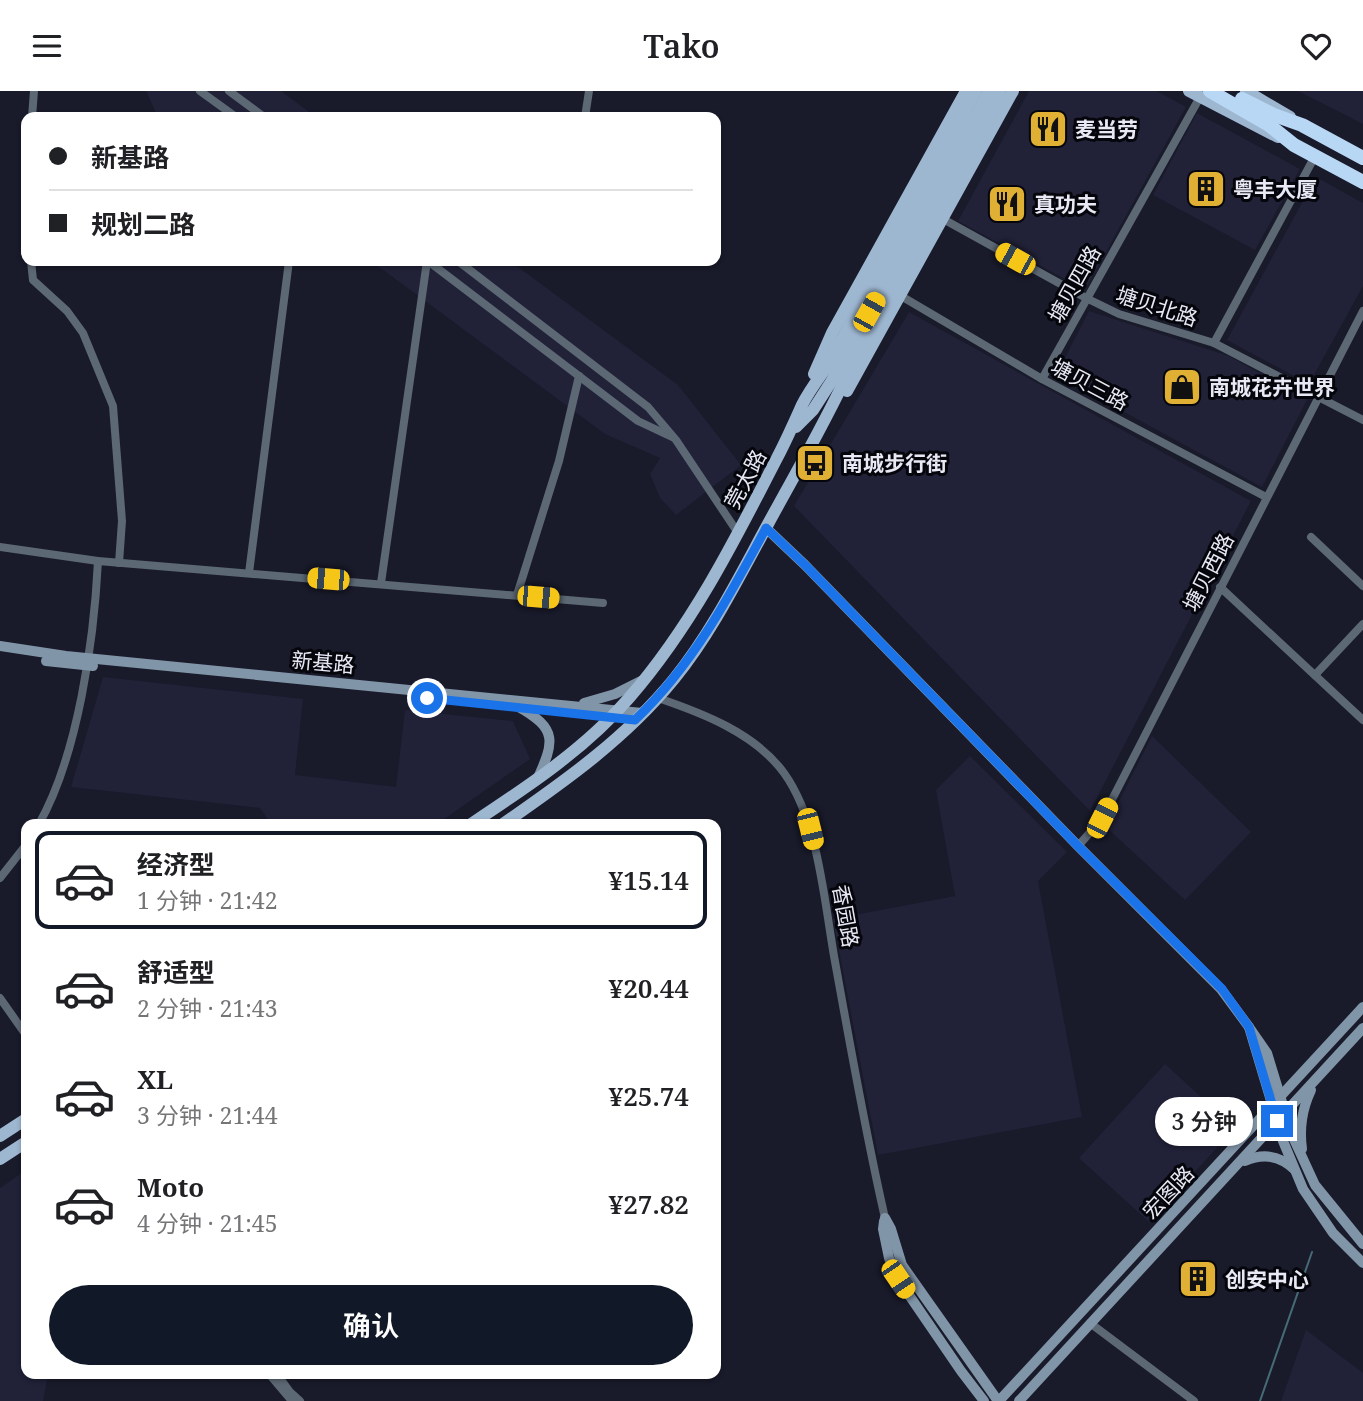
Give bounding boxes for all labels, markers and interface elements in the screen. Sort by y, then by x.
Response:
text: Tako [643,24,720,67]
icon: menu [28,27,66,65]
icon: heart [1297,27,1335,65]
restaurant icon: 麦当劳 [1027,108,1069,150]
place label: 麦当劳 [1075,115,1138,143]
text: 新基路 [91,139,169,175]
building icon: 粤丰大厦 [1185,168,1227,210]
place label: 粤丰大厦 [1233,175,1317,203]
restaurant icon: 真功夫 [986,183,1028,225]
place label: 真功夫 [1034,190,1097,218]
text: 规划二路 [91,206,195,242]
car [992,240,1039,278]
street label: 塘贝四路 [1041,240,1107,328]
street label: 塘贝北路 [1113,280,1201,332]
car [850,289,889,335]
street label: 塘贝三路 [1046,352,1134,416]
shop icon: 南城花卉世界 [1161,366,1203,408]
place label: 南城花卉世界 [1209,373,1335,401]
bus stop icon: 南城步行街 [794,442,836,484]
street label: 莞太路 [718,445,772,513]
place label: 南城步行街 [842,449,947,477]
street label: 塘贝西路 [1176,528,1240,616]
car [307,567,350,591]
car [517,585,560,609]
street label: 新基路 [290,645,356,679]
route start [411,682,443,714]
car [1084,795,1121,841]
car [795,806,826,852]
text: 经济型 [137,846,215,882]
icon: car [53,849,116,912]
text: ¥15.14 [609,862,689,898]
street label: 香园路 [827,883,865,949]
text: 1 分钟 · 21:42 [137,884,278,916]
text: 舒适型 [137,954,215,990]
icon: car [53,957,116,1020]
text: ¥20.44 [609,970,689,1006]
text: 2 分钟 · 21:43 [137,992,278,1024]
text: XL [137,1061,173,1097]
icon: car [53,1065,116,1128]
text: ¥25.74 [609,1078,689,1114]
callout: 3 分钟 [1154,1097,1252,1145]
text: 3 分钟 · 21:44 [137,1099,278,1131]
text: 3 分钟 [1172,1105,1236,1137]
route end [1261,1105,1293,1137]
street label: 宏图路 [1136,1159,1200,1225]
text: Moto [137,1169,204,1205]
icon: car [53,1173,116,1236]
text: ¥27.82 [609,1186,689,1222]
text: 4 分钟 · 21:45 [137,1207,278,1239]
car [878,1256,919,1302]
building icon: 创安中心 [1177,1258,1219,1300]
place label: 创安中心 [1225,1265,1309,1293]
button: 确认 [49,1285,693,1365]

